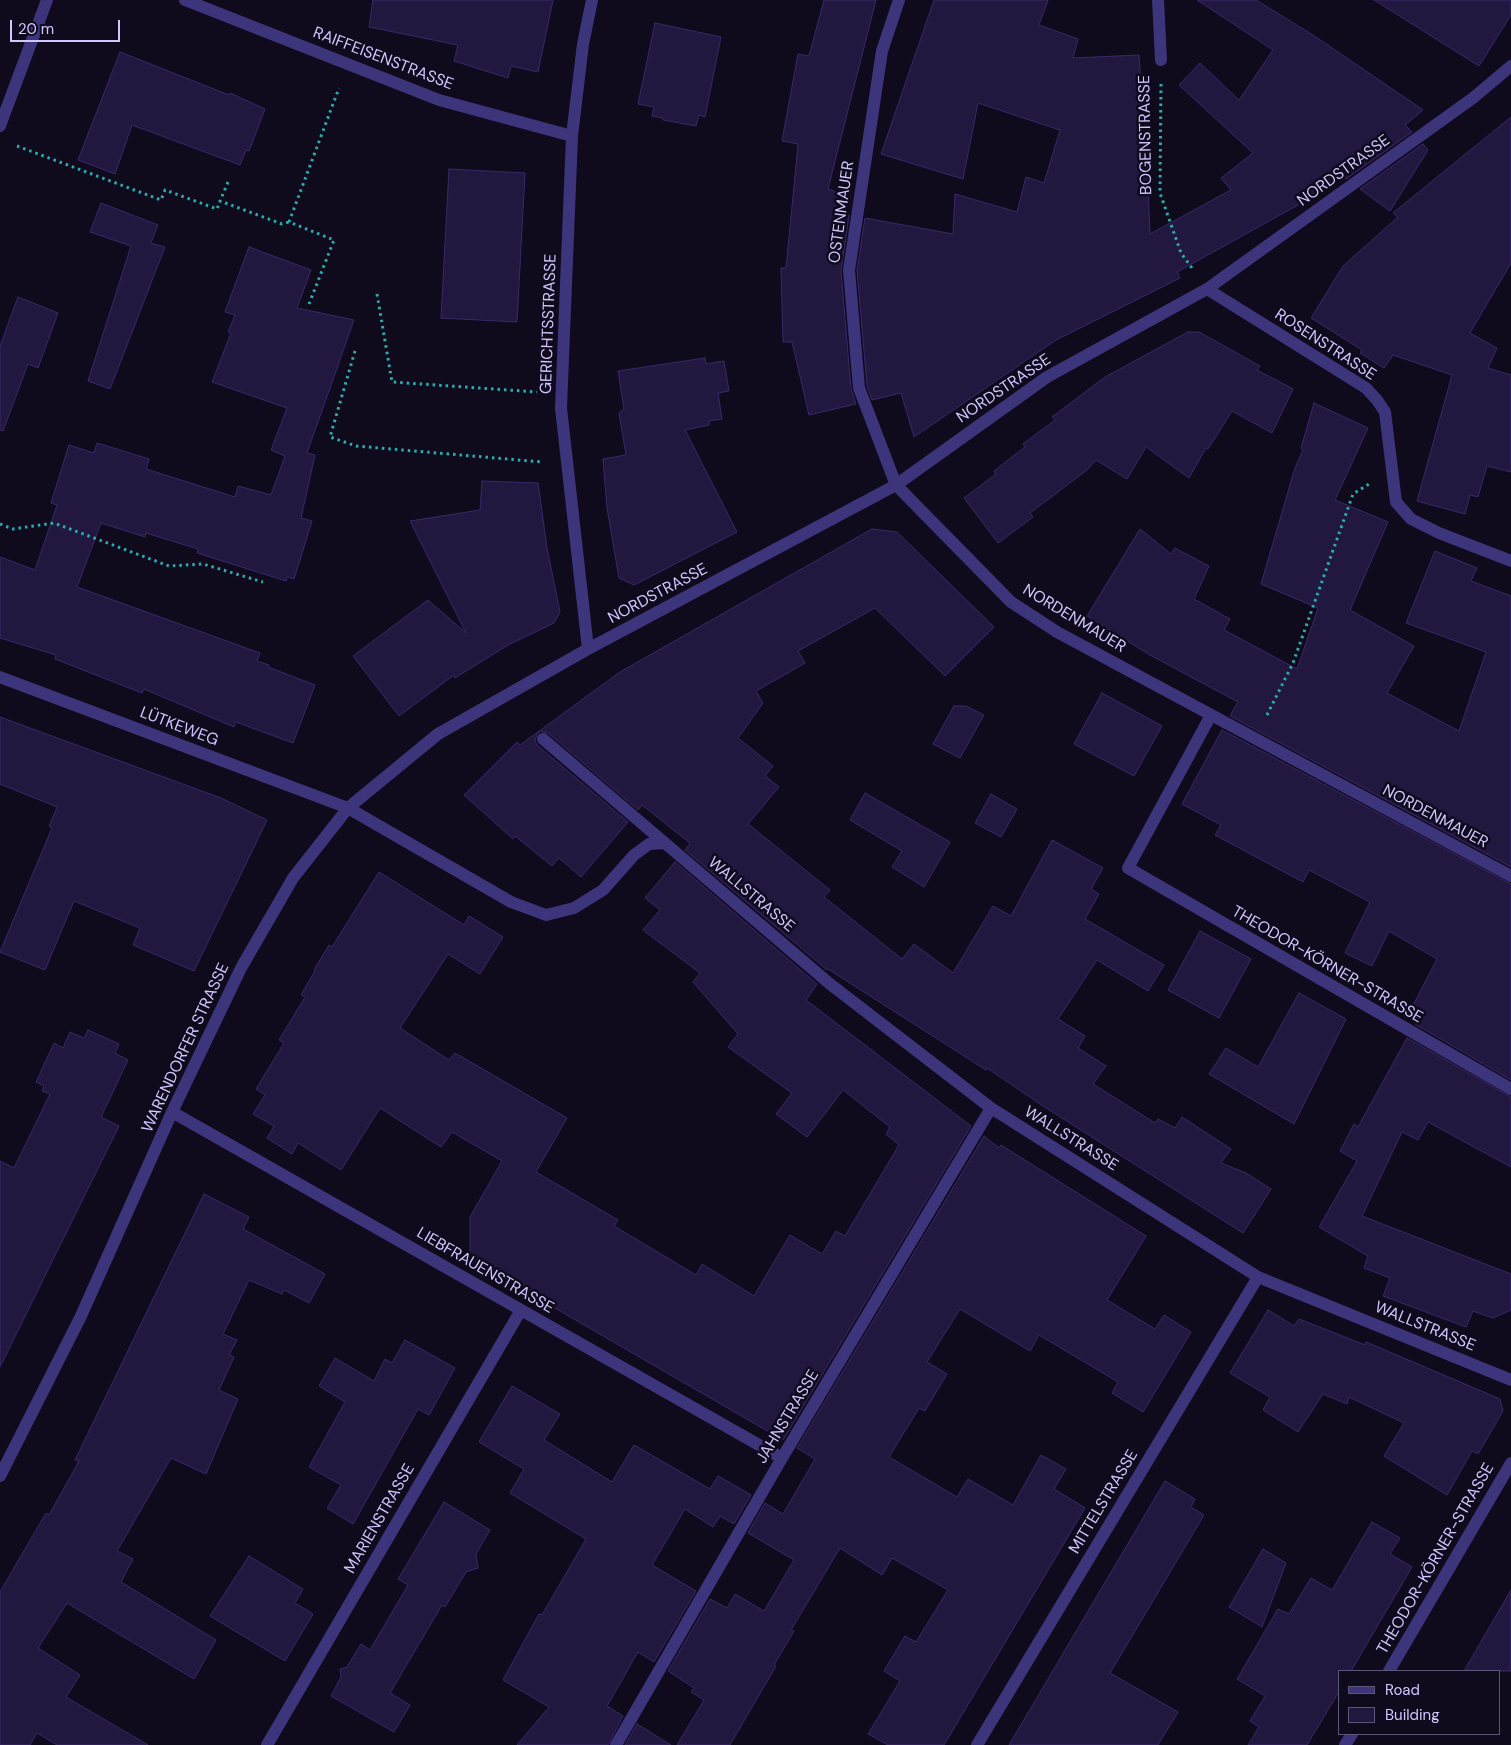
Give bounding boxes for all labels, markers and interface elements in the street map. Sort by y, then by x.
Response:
scale bar [12,10,122,42]
text: 20 m [18,19,54,39]
street label: RAIFFEISENSTRASSE [310,23,456,95]
street label: BOGENSTRASSE [1135,75,1157,195]
street label: NORDSTRASSE [1294,131,1394,211]
street label: OSTENMAUER [825,160,859,264]
street label: GERICHTSSTRASSE [537,253,561,395]
street label: ROSENSTRASSE [1271,305,1379,385]
street label: NORDSTRASSE [953,350,1055,428]
street label: NORDSTRASSE [605,560,711,628]
street label: NORDENMAUER [1019,581,1129,657]
street label: LÜTKEWEG [137,703,221,751]
street label: NORDENMAUER [1379,781,1491,853]
street label: WALLSTRASSE [704,853,798,937]
street label: THEODOR-KÖRNER-STRASSE [1228,902,1426,1028]
street label: WARENDORFER STRASSE [138,960,234,1136]
street label: WALLSTRASSE [1021,1102,1121,1176]
street label: LIEBFRAUENSTRASSE [413,1224,557,1318]
street label: WALLSTRASSE [1372,1298,1478,1356]
street label: JAHNSTRASSE [753,1367,823,1467]
street label: MITTELSTRASSE [1065,1447,1143,1557]
street label: THEODOR-KÖRNER-STRASSE [1373,1460,1499,1658]
street label: MARIENSTRASSE [341,1461,419,1577]
legend [1338,1670,1501,1735]
text: Road [1385,1680,1420,1700]
text: Building [1385,1705,1440,1725]

